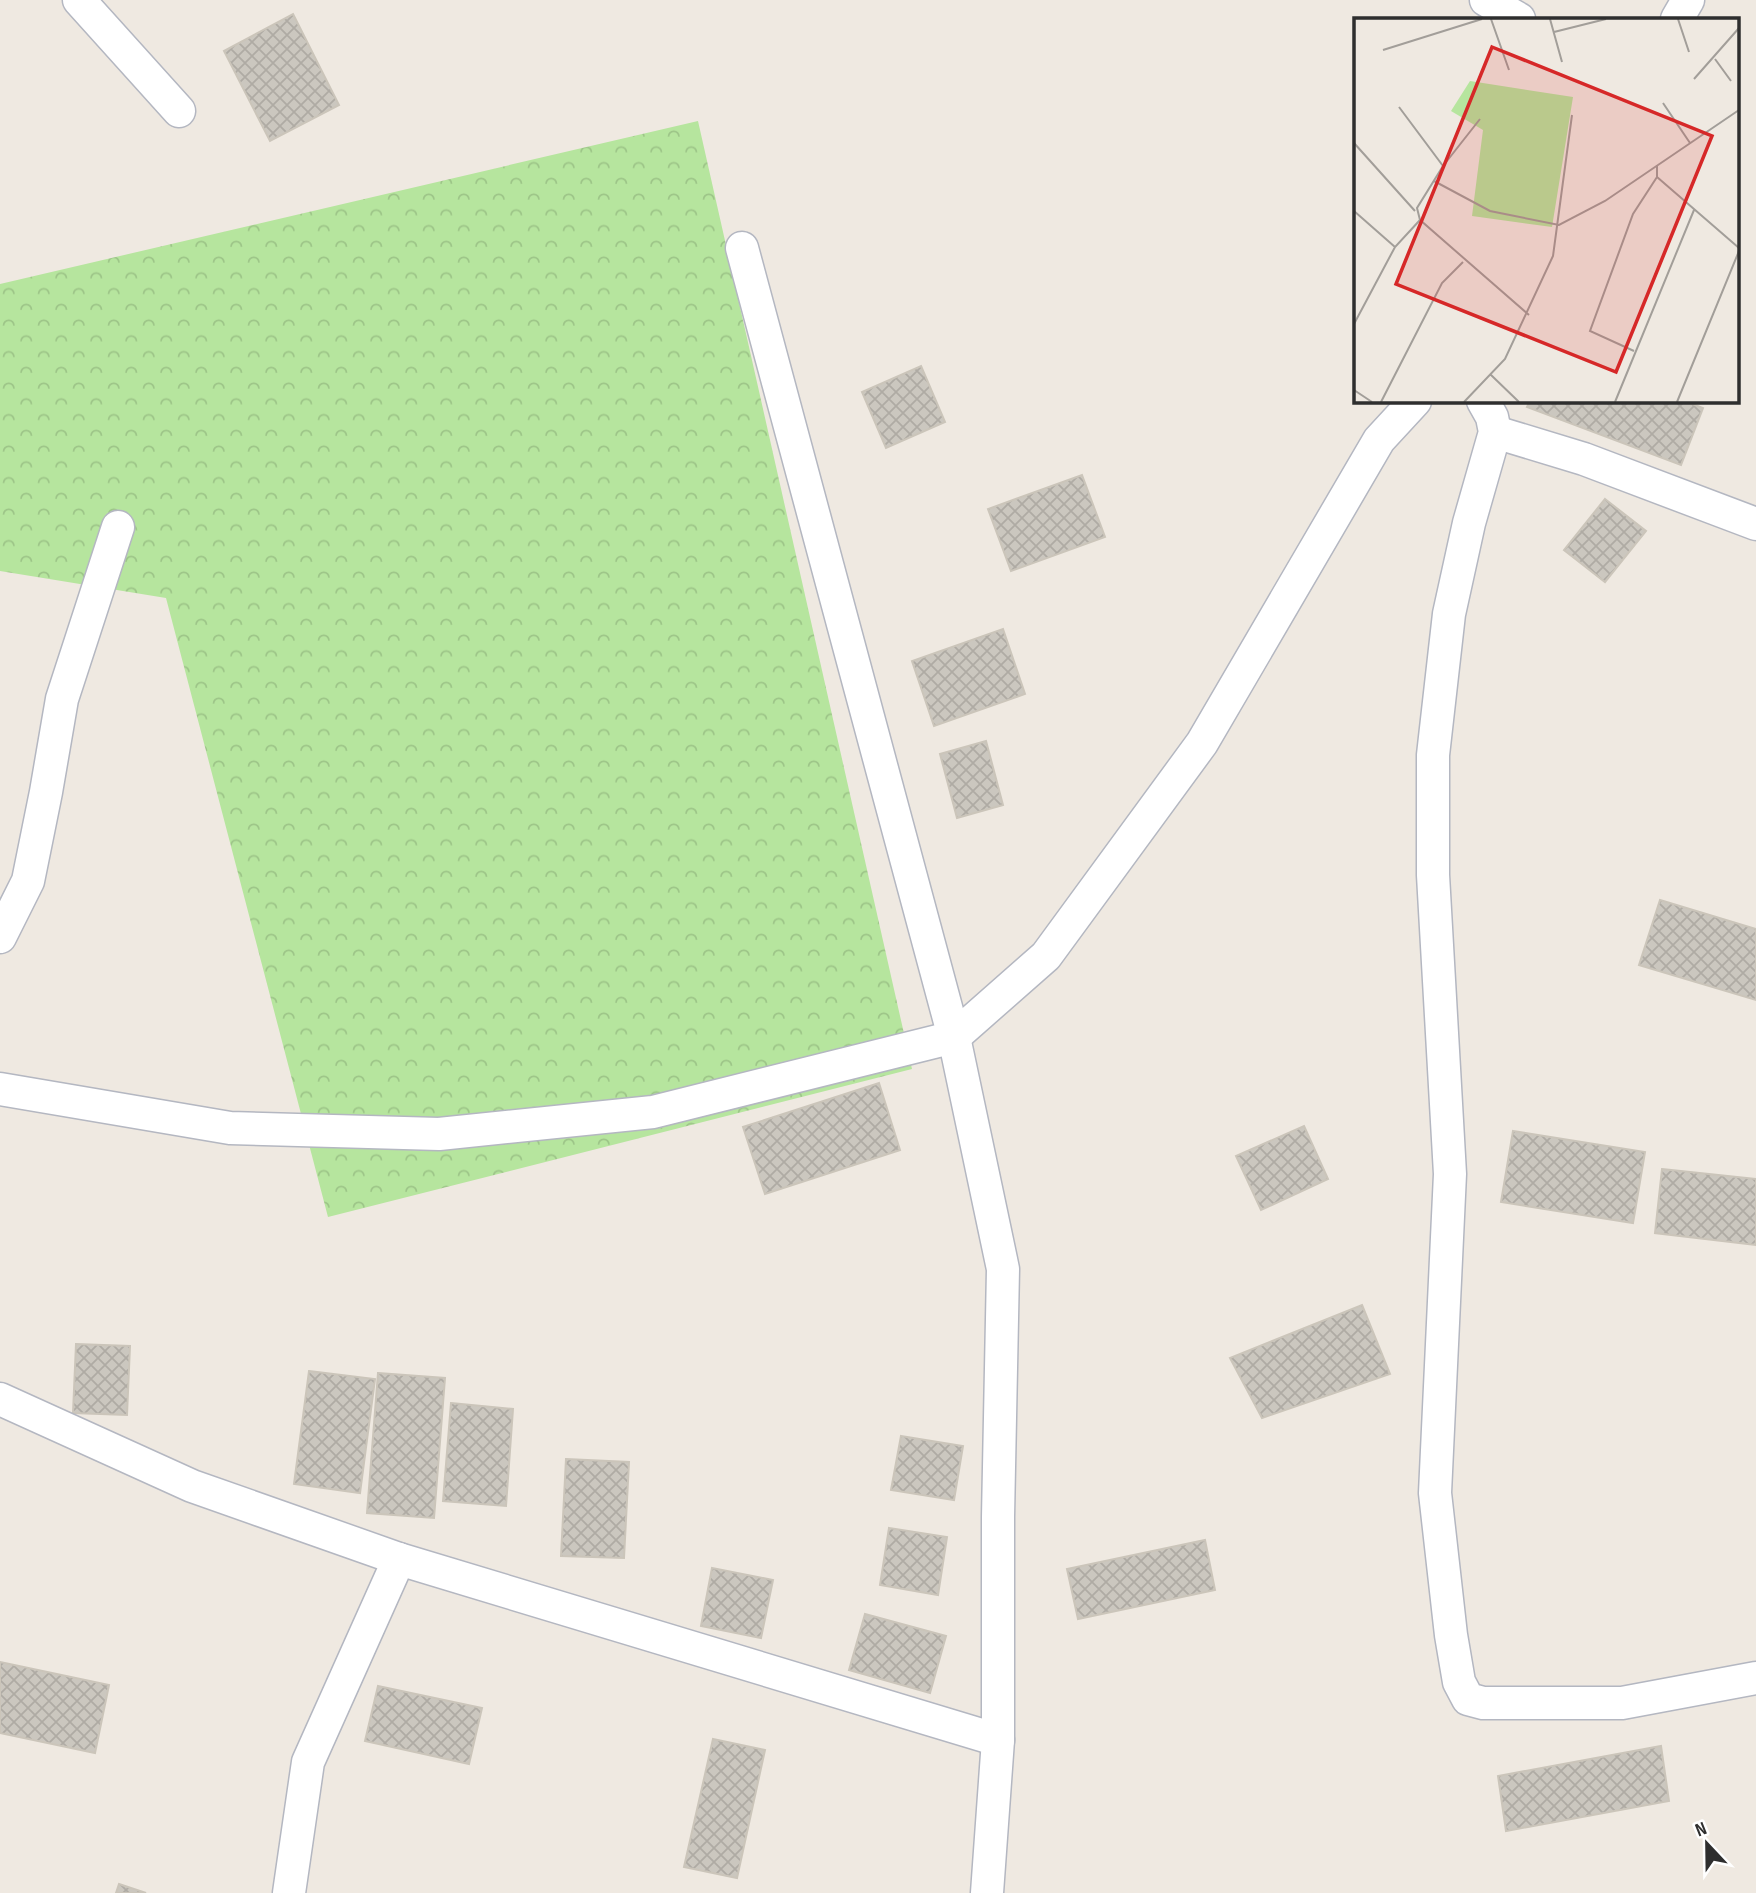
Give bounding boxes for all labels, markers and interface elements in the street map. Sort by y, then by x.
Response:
inset map [1354,18,1738,402]
north arrow [1672,1809,1742,1879]
text: N [1692,1817,1710,1842]

